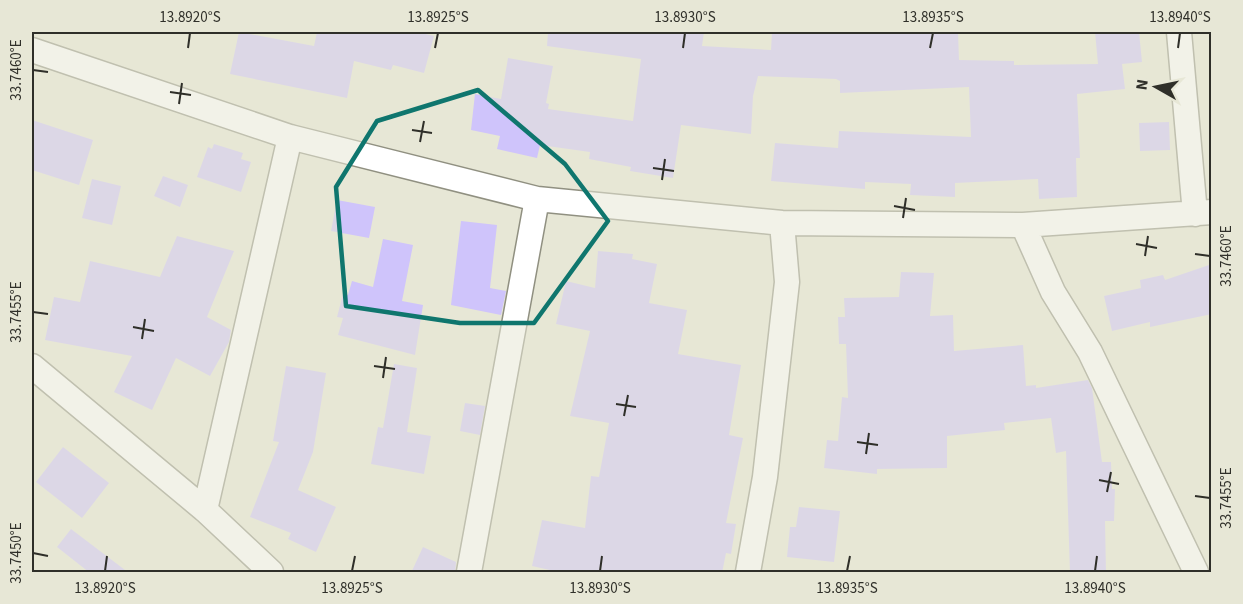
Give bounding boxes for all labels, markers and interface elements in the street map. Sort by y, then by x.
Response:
text: 13.8920°S [159,7,221,28]
text: 13.8925°S [407,7,469,28]
text: 13.8930°S [654,7,716,28]
text: 13.8935°S [902,7,964,28]
text: 13.8940°S [1149,7,1211,28]
text: 33.7460°E [6,39,27,101]
north arrow [1126,57,1186,117]
text: N [1130,78,1154,92]
text: 33.7460°E [1216,225,1237,287]
text: 33.7455°E [6,281,27,343]
text: 33.7455°E [1216,467,1237,529]
text: 33.7450°E [6,522,27,584]
text: 13.8920°S [74,578,136,599]
text: 13.8925°S [321,578,383,599]
text: 13.8930°S [569,578,631,599]
text: 13.8935°S [816,578,878,599]
text: 13.8940°S [1064,578,1126,599]

